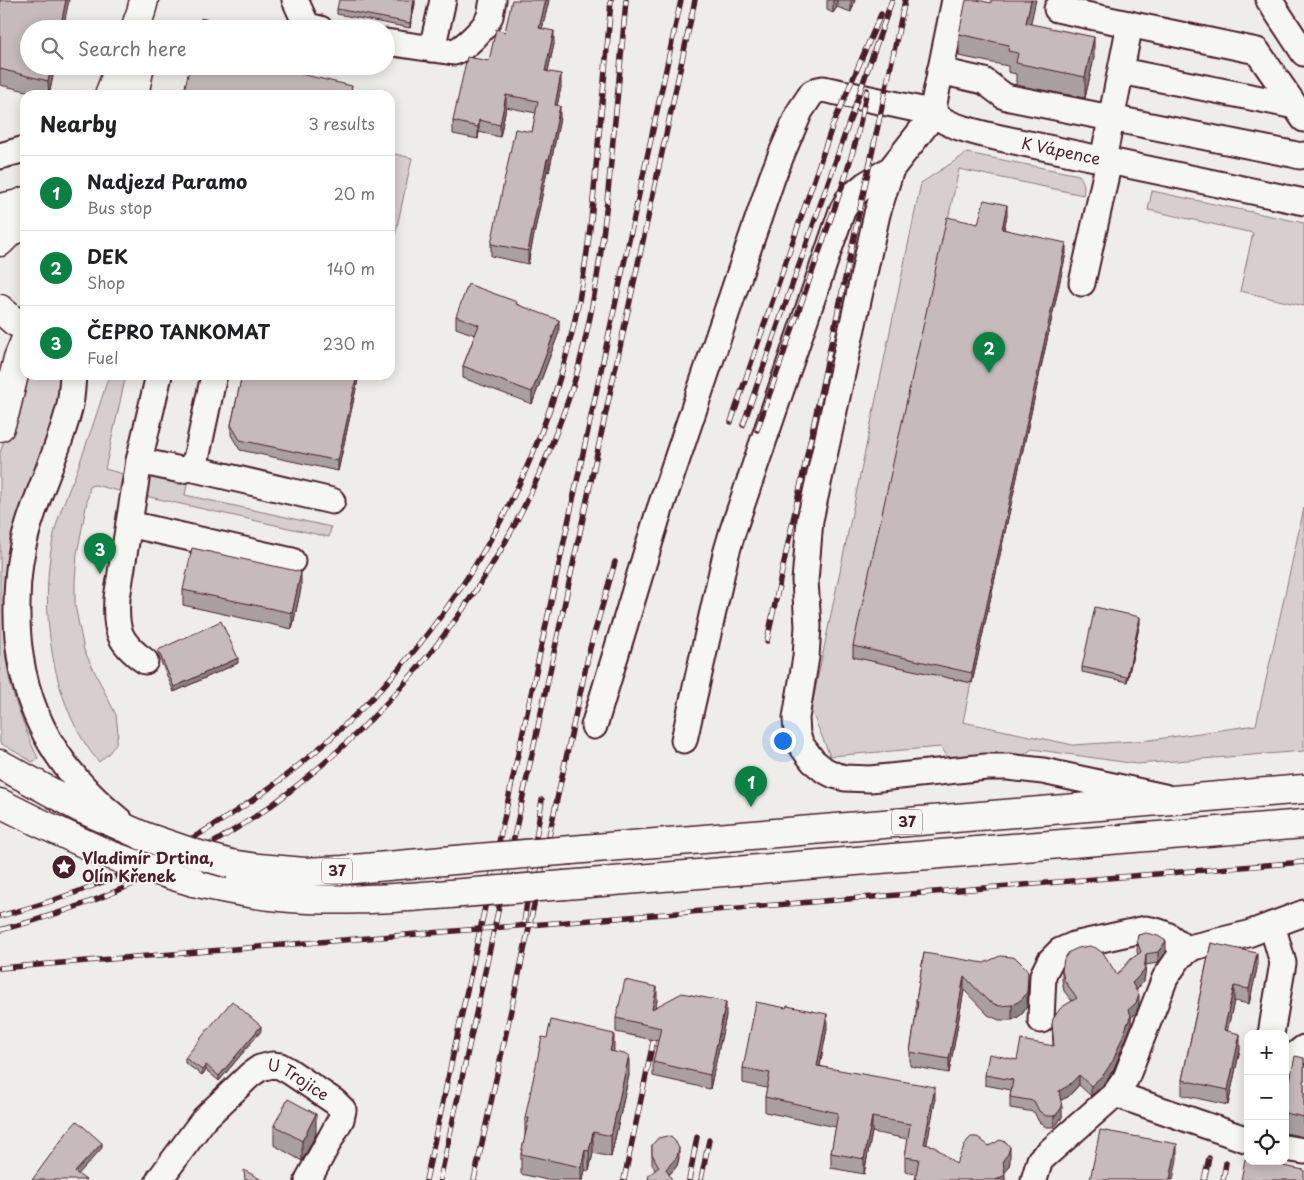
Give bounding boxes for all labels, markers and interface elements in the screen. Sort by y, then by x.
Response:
search box [20,20,395,75]
icon: search [38,34,66,62]
text: Search here [78,34,187,62]
text: Nearby [40,107,117,139]
text: 3 results [308,111,375,135]
street label: K Vápence [1019,130,1103,170]
text: Nadjezd Paramo [87,167,247,195]
text: 1 [52,181,60,205]
text: 20 m [334,181,375,205]
text: Bus stop [87,195,152,219]
text: DEK [87,242,128,270]
text: 2 [50,256,62,280]
text: 140 m [327,256,375,280]
text: Shop [87,270,125,294]
text: ČEPRO TANKOMAT [87,317,270,345]
text: 3 [51,331,61,355]
text: 230 m [323,331,375,355]
pin: 2 [973,332,1005,373]
text: Fuel [87,345,118,369]
pin: 3 [84,533,116,574]
your location [770,728,796,754]
pin: 1 [735,766,767,807]
road number: 37 [892,810,922,834]
place label: Vladimír Drtina, Olín Křenek [82,845,214,887]
place icon: Vladimír Drtina, Olín Křenek [51,854,77,880]
road number: 37 [322,858,352,884]
map controls [1244,1030,1289,1165]
button: + [1244,1030,1289,1075]
street label: U Trojice [266,1052,334,1106]
button: − [1244,1075,1289,1120]
button: locate [1244,1120,1289,1165]

